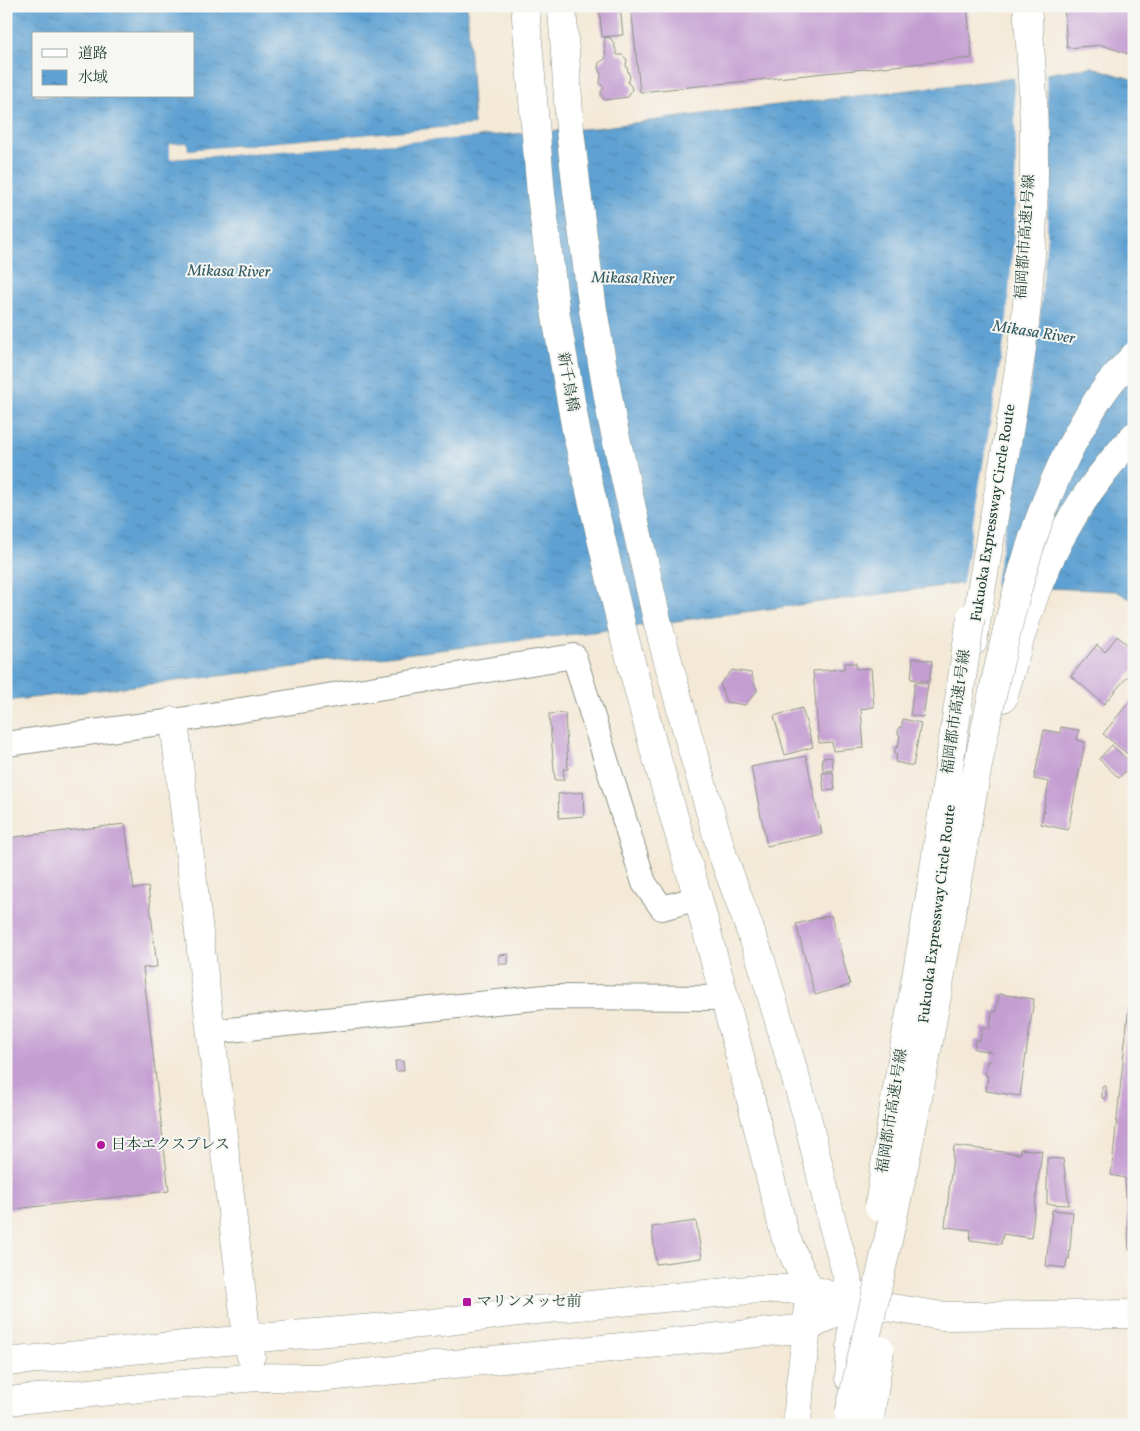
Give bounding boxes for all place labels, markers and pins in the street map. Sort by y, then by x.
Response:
place label: 日本エクスプレス [111,1135,230,1156]
marker: 日本エクスプレス [95,1139,107,1151]
place label: マリンメッセ前 [477,1292,582,1313]
marker: マリンメッセ前 [461,1296,473,1308]

